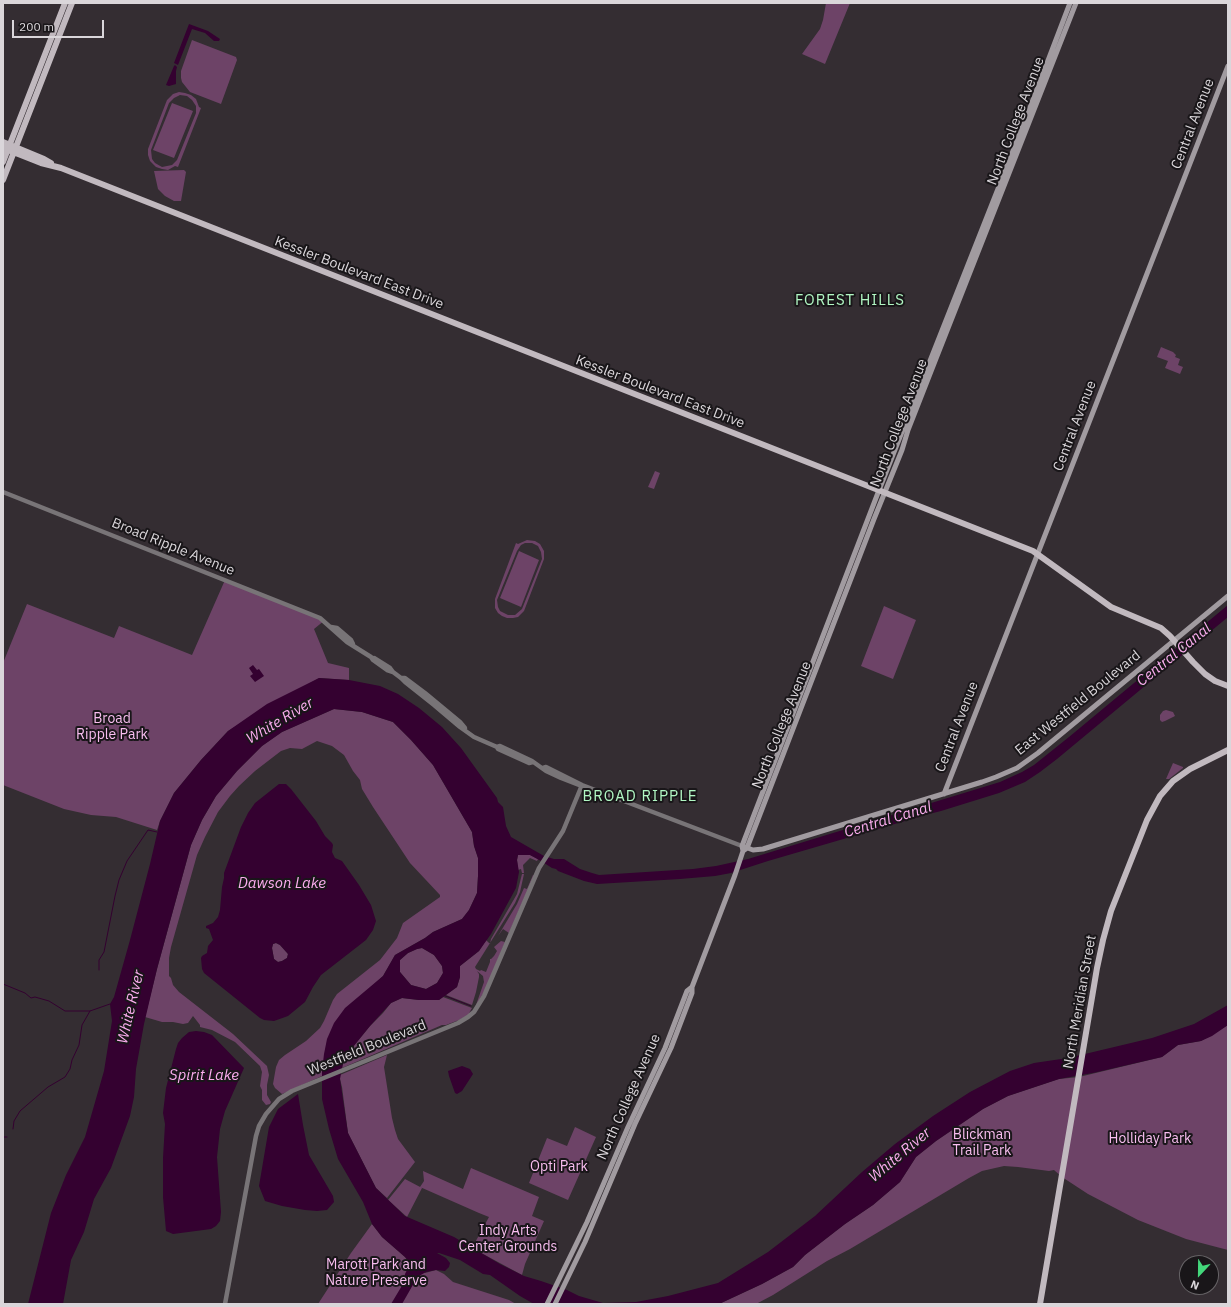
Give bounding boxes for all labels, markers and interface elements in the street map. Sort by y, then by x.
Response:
scale bar [14,12,106,38]
text: 200 m [19,19,54,34]
street label: North College Avenue [984,55,1048,187]
street label: Central Avenue [1168,76,1218,172]
street label: Kessler Boulevard East Drive [272,233,446,313]
district label: FOREST HILLS [795,292,905,310]
street label: Kessler Boulevard East Drive [573,352,747,432]
street label: North College Avenue [867,357,931,489]
street label: Central Avenue [1050,378,1100,474]
street label: Broad Ripple Avenue [109,515,237,579]
water label: Central Canal [1133,620,1215,690]
street label: East Westfield Boulevard [1012,647,1144,759]
street label: North College Avenue [749,659,815,791]
street label: Central Avenue [932,679,982,775]
water label: White River [243,694,317,748]
park label: Broad Ripple Park [76,711,148,744]
district label: BROAD RIPPLE [583,788,697,806]
water label: Central Canal [842,798,934,842]
water label: Dawson Lake [238,875,326,893]
street label: North Meridian Street [1060,934,1100,1070]
water label: White River [114,968,148,1046]
street label: Westfield Boulevard [305,1017,429,1079]
street label: North College Avenue [594,1032,664,1162]
water label: Spirit Lake [169,1067,239,1085]
water label: White River [866,1124,934,1186]
park label: Blickman Trail Park [953,1127,1011,1160]
park label: Holliday Park [1109,1131,1191,1147]
park label: Opti Park [530,1159,588,1175]
park label: Indy Arts Center Grounds [459,1223,557,1256]
north arrow [1179,1255,1219,1295]
park label: Marott Park and Nature Preserve [325,1257,427,1290]
text: N [1189,1277,1201,1293]

